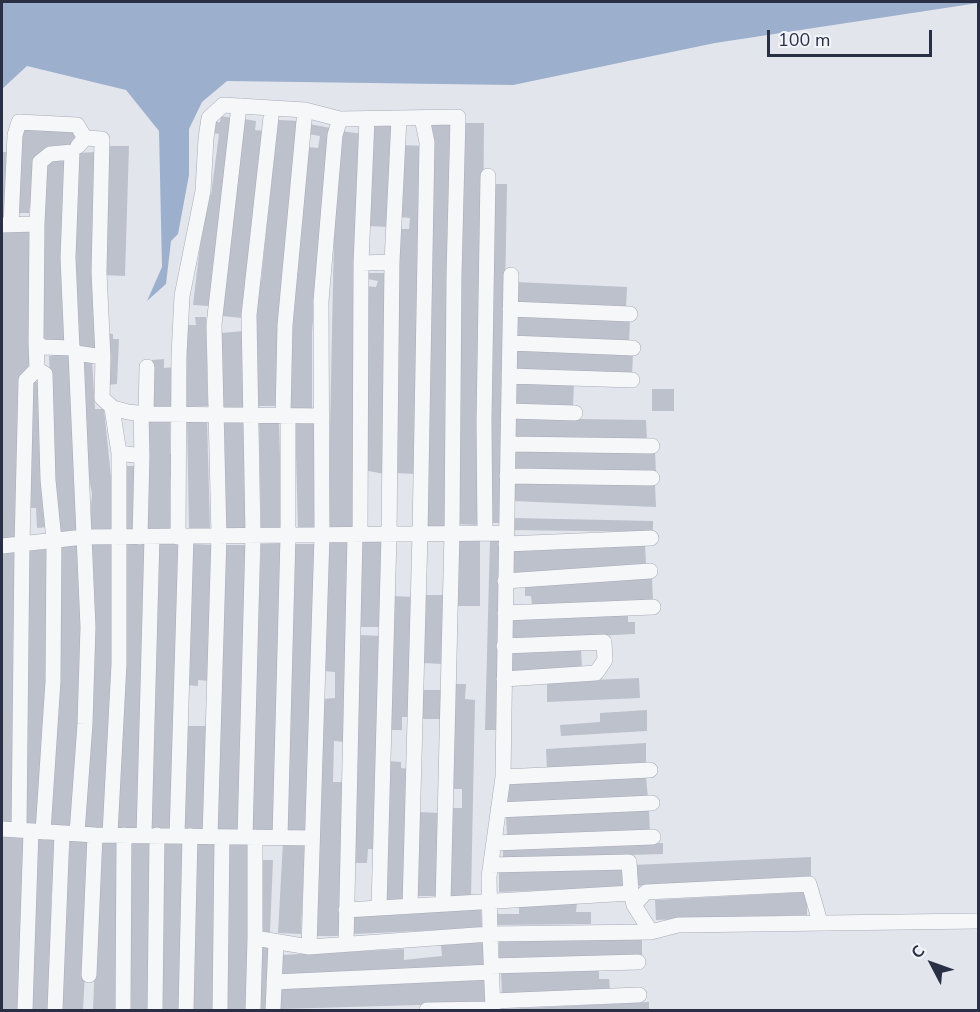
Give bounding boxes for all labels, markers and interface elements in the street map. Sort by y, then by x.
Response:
scale bar [770,18,935,56]
text: 100 m [778,28,830,52]
north arrow [902,934,962,994]
text: С [907,941,930,964]

